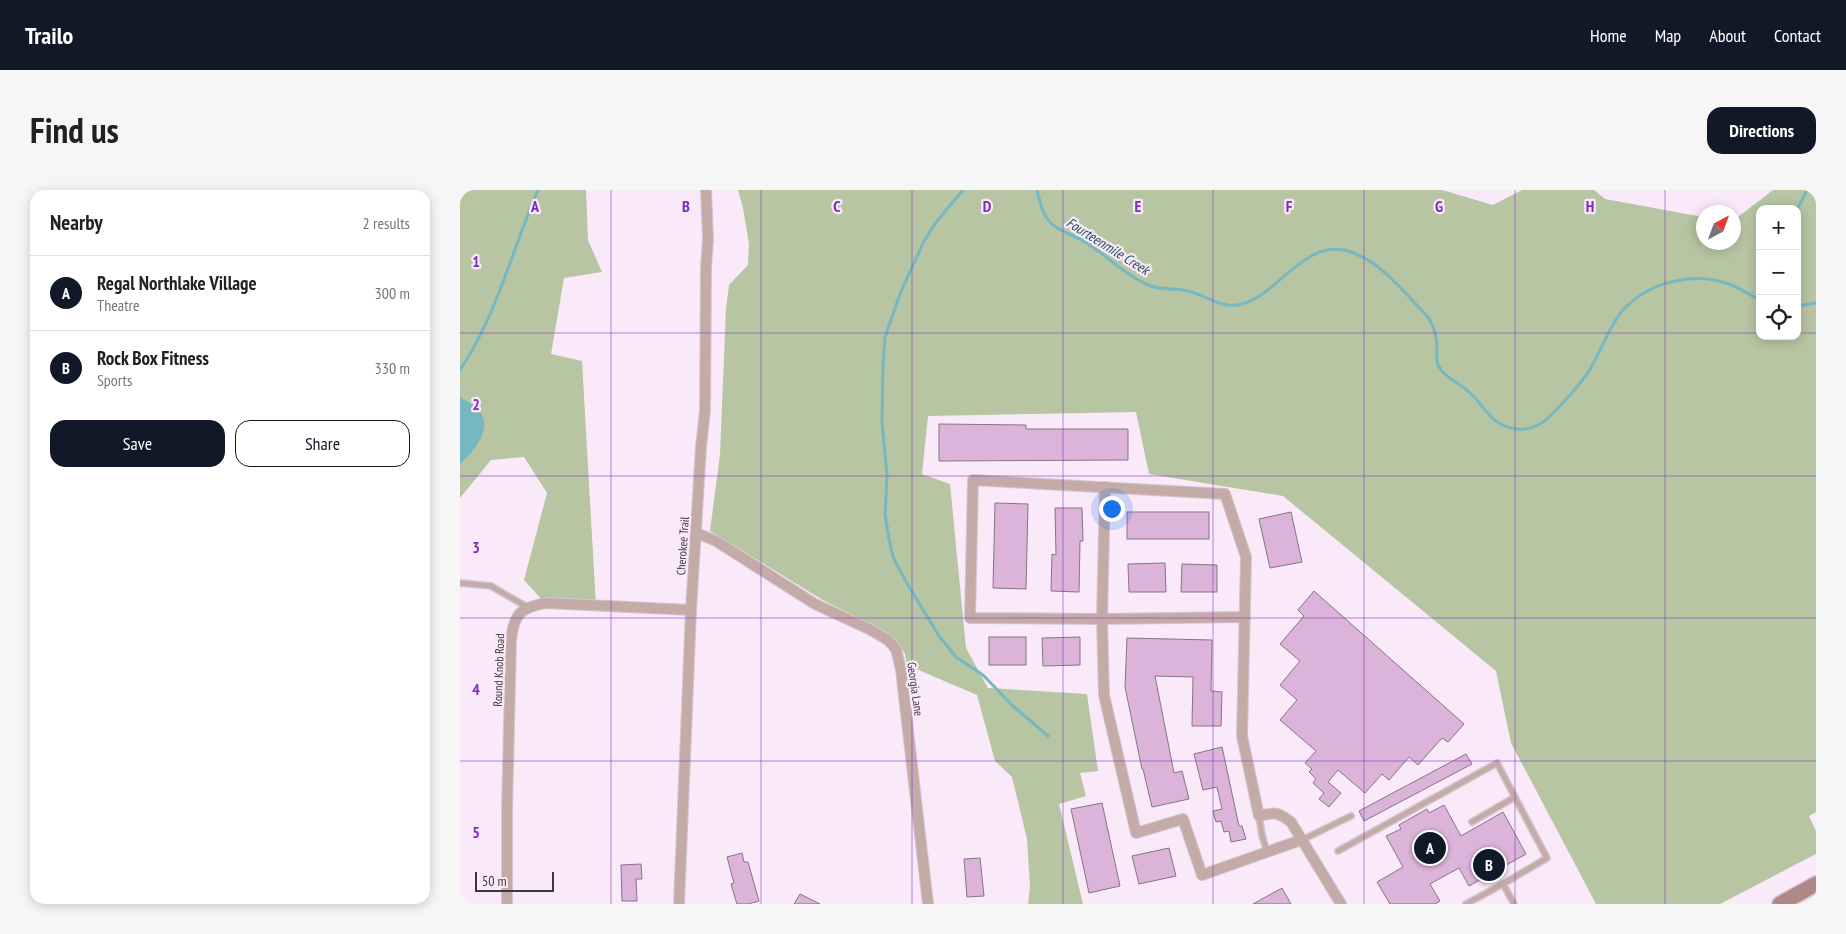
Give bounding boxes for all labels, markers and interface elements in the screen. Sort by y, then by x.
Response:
text: Trailo [25,20,73,51]
text: Home [1590,24,1627,47]
text: Map [1655,24,1681,47]
text: About [1709,24,1746,47]
text: Contact [1774,24,1821,47]
text: Find us [30,107,119,153]
button: Directions [1707,107,1816,154]
text: A [530,196,540,216]
text: B [682,196,690,216]
text: C [833,196,841,216]
text: D [983,196,992,216]
text: E [1135,196,1142,216]
text: F [1286,196,1293,216]
text: G [1435,196,1443,216]
text: H [1586,196,1594,216]
north arrow [1696,205,1741,250]
map controls [1756,205,1801,340]
button: + [1756,205,1801,250]
text: Nearby [50,209,103,236]
text: 2 results [363,213,410,233]
water label: Fourteenmile Creek [1063,213,1154,280]
button: − [1756,250,1801,295]
text: 1 [472,251,480,271]
text: Regal Northlake Village [97,271,257,295]
text: A [62,283,70,303]
text: 300 m [375,283,410,303]
text: Theatre [97,295,140,315]
button: locate [1756,295,1801,340]
text: Rock Box Fitness [97,346,209,370]
text: B [62,358,70,378]
text: 330 m [375,358,410,378]
text: Sports [97,370,132,390]
text: 2 [472,394,480,414]
button: Save [50,420,225,467]
button: Share [235,420,410,467]
your location [1099,496,1125,522]
street label: Cherokee Trail [673,516,692,576]
text: 3 [472,537,480,557]
street label: Round Knob Road [490,633,507,707]
street label: Georgia Lane [904,661,927,717]
text: 4 [472,679,480,699]
text: 5 [472,822,480,842]
pin: A [1414,829,1446,867]
pin: B [1473,846,1505,884]
scale bar [475,869,554,892]
text: 50 m [482,872,507,890]

